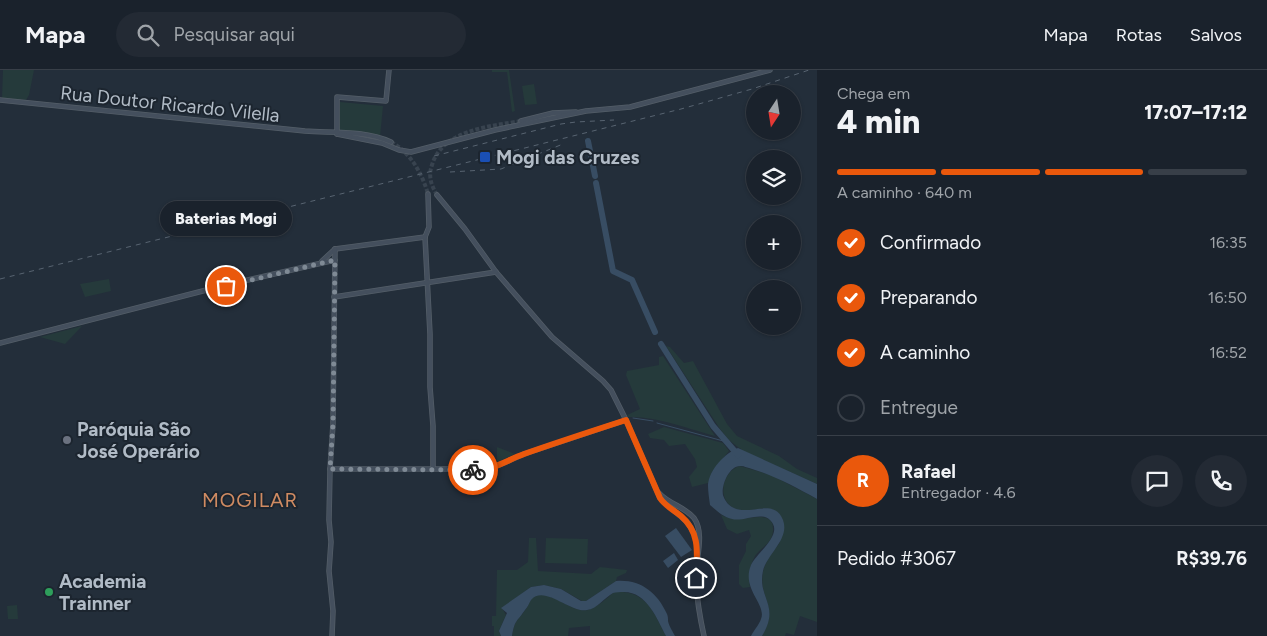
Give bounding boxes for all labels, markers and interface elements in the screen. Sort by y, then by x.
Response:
search box [116,12,466,57]
text: Mapa [25,20,86,49]
icon: search [134,21,162,49]
text: Pesquisar aqui [174,23,295,46]
text: Mapa [1044,24,1088,46]
text: Rotas [1116,24,1162,46]
text: Salvos [1190,24,1242,46]
street label: Rua Doutor Ricardo Vilella [59,81,281,127]
text: Chega em [837,84,910,103]
north arrow [746,85,801,140]
map controls [746,85,801,335]
text: 17:07–17:12 [1144,101,1247,124]
text: 4 min [837,103,920,141]
place label: Mogi das Cruzes [496,146,639,169]
marker: Mogi das Cruzes [478,150,492,164]
button: layers [746,150,801,205]
text: A caminho · 640 m [837,183,972,202]
callout: Baterias Mogi [160,201,292,236]
text: Baterias Mogi [175,209,277,228]
button: + [746,215,801,270]
icon: check [837,229,865,257]
text: Confirmado [880,231,981,254]
text: 16:35 [1209,233,1247,252]
pin [205,265,247,307]
icon: bag [212,272,240,300]
button: − [746,280,801,335]
icon: check [837,284,865,312]
text: Preparando [880,286,978,309]
text: 16:50 [1208,288,1247,307]
icon: check [837,339,865,367]
text: A caminho [880,341,970,364]
text: 16:52 [1209,343,1247,362]
text: Entregue [880,396,958,419]
place label: Paróquia São José Operário [77,418,200,463]
marker: Paróquia São José Operário [61,434,73,446]
courier [448,445,498,495]
button: chat [1131,455,1183,507]
button: phone [1195,455,1247,507]
icon: bike [459,456,487,484]
text: Rafael [901,460,956,483]
text: R [857,469,869,492]
text: Entregador · 4.6 [901,483,1016,502]
district label: MOGILAR [202,488,298,512]
text: Pedido #3067 [837,547,956,570]
text: R$39.76 [1176,547,1247,570]
pin [675,557,717,599]
icon: home [682,564,710,592]
place label: Academia Trainner [59,570,146,615]
marker: Academia Trainner [43,586,55,598]

